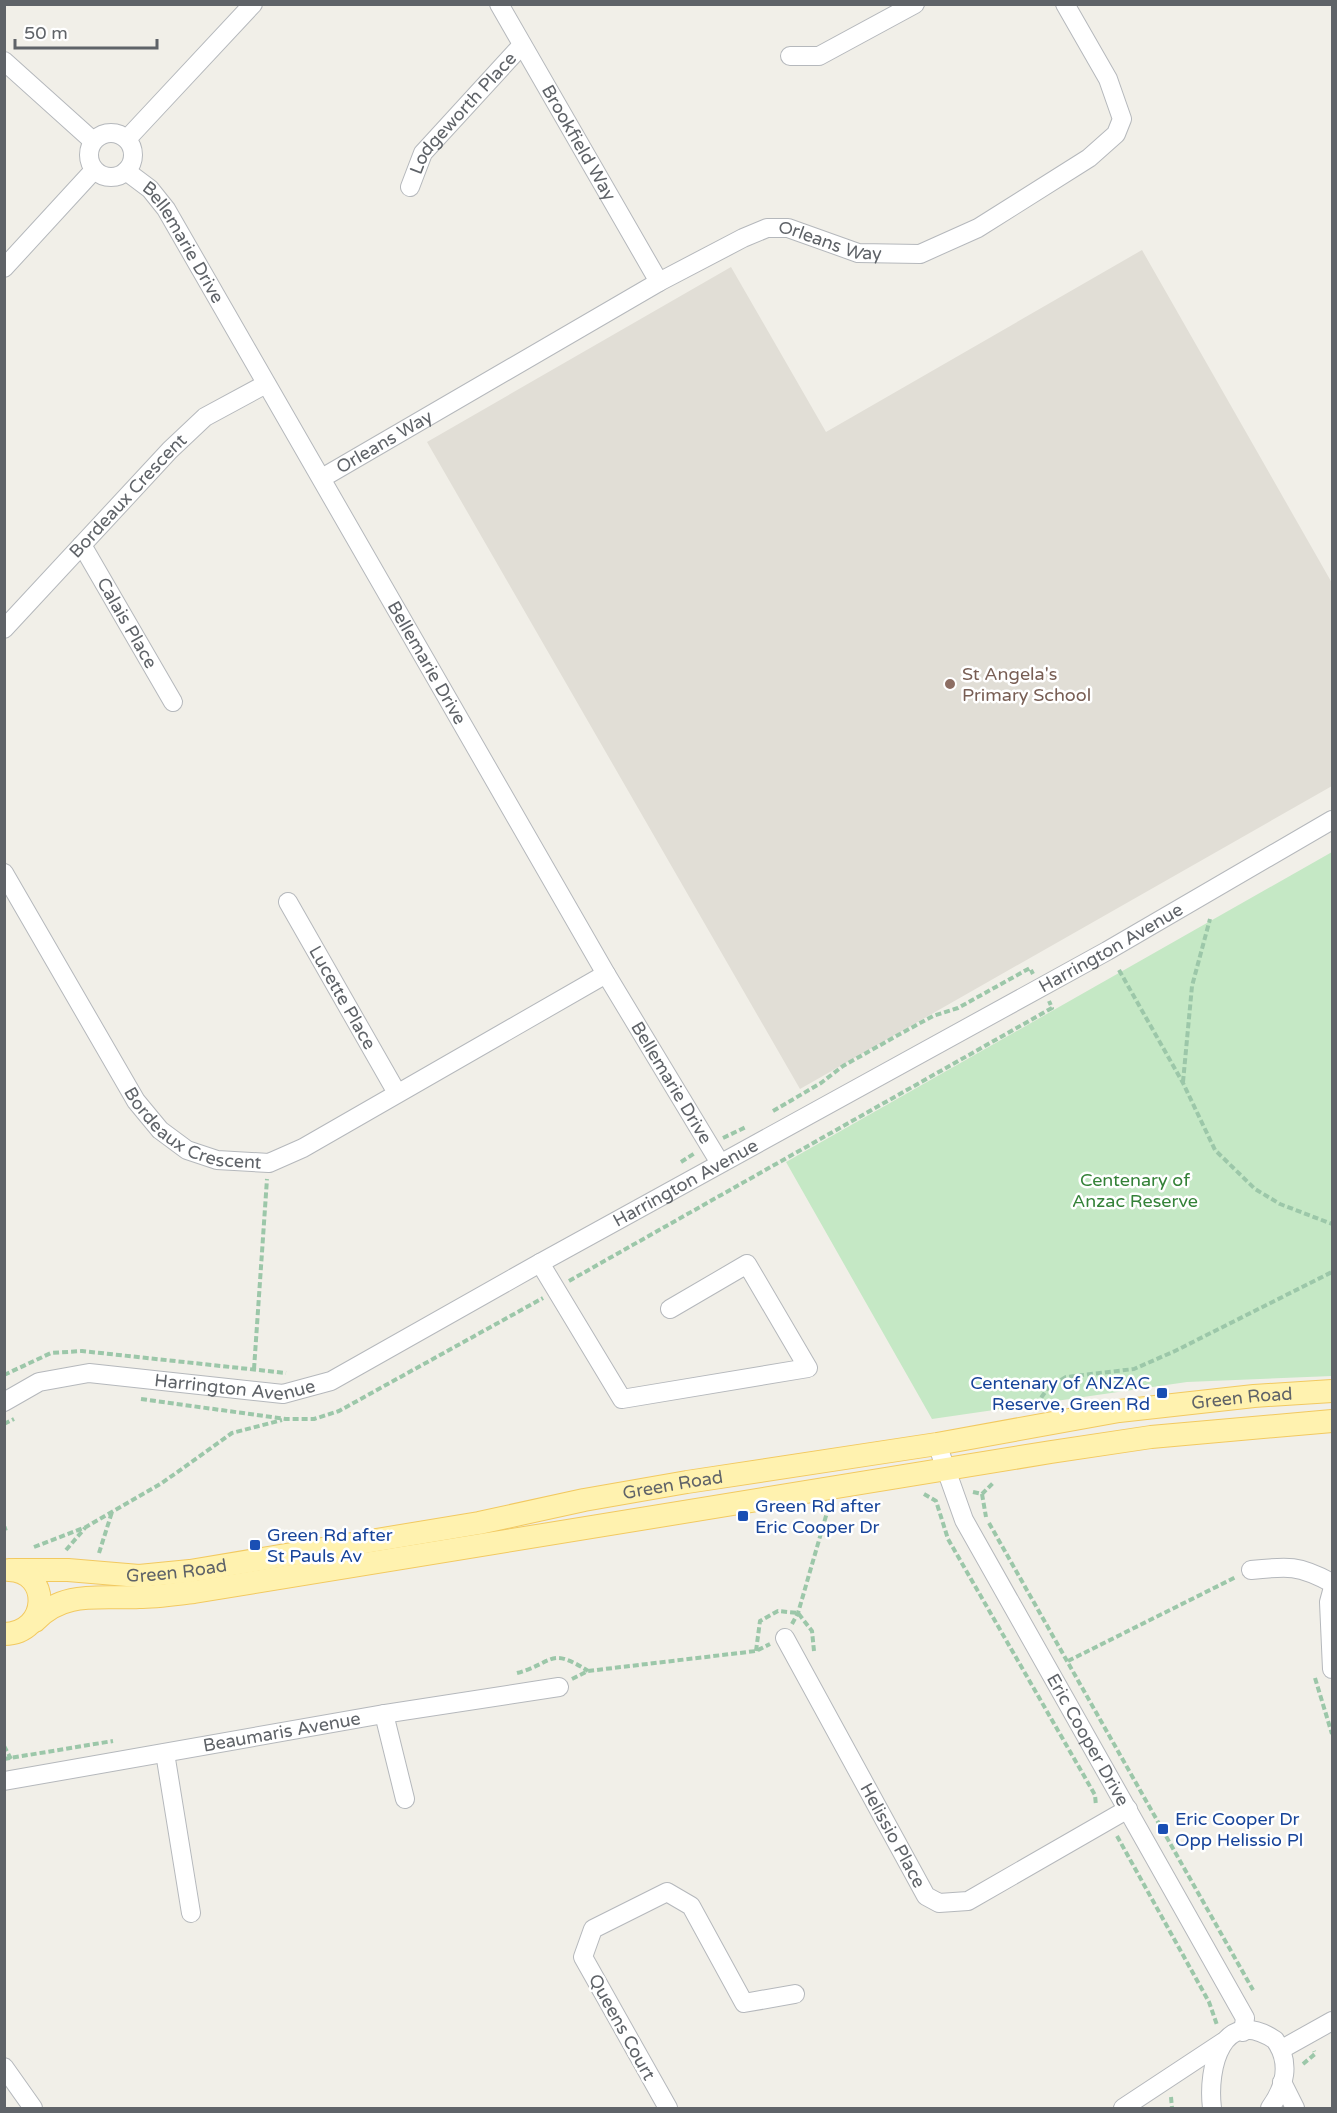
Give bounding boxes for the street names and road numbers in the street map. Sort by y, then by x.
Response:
street label: Lodgeworth Place [405,47,521,177]
street label: Brookfield Way [537,81,621,205]
street label: Bellemarie Drive [138,176,229,307]
street label: Orleans Way [779,217,882,265]
street label: Orleans Way [332,405,437,478]
street label: Bordeaux Crescent [65,429,191,562]
street label: Calais Place [92,573,162,672]
street label: Bellemarie Drive [383,597,471,728]
street label: Harrington Avenue [1035,898,1187,997]
street label: Lucette Place [304,942,381,1053]
street label: Bellemarie Drive [626,1017,717,1148]
street label: Bordeaux Crescent [119,1083,262,1174]
street label: Harrington Avenue [609,1134,762,1232]
street label: Harrington Avenue [153,1369,318,1405]
street label: Green Road [1190,1383,1293,1414]
street label: Green Road [621,1466,725,1504]
street label: Green Road [125,1554,229,1587]
street label: Eric Cooper Drive [1042,1670,1134,1810]
street label: Beaumaris Avenue [201,1707,362,1757]
street label: Helissio Place [855,1779,930,1892]
street label: Queens Court [584,1970,660,2084]

